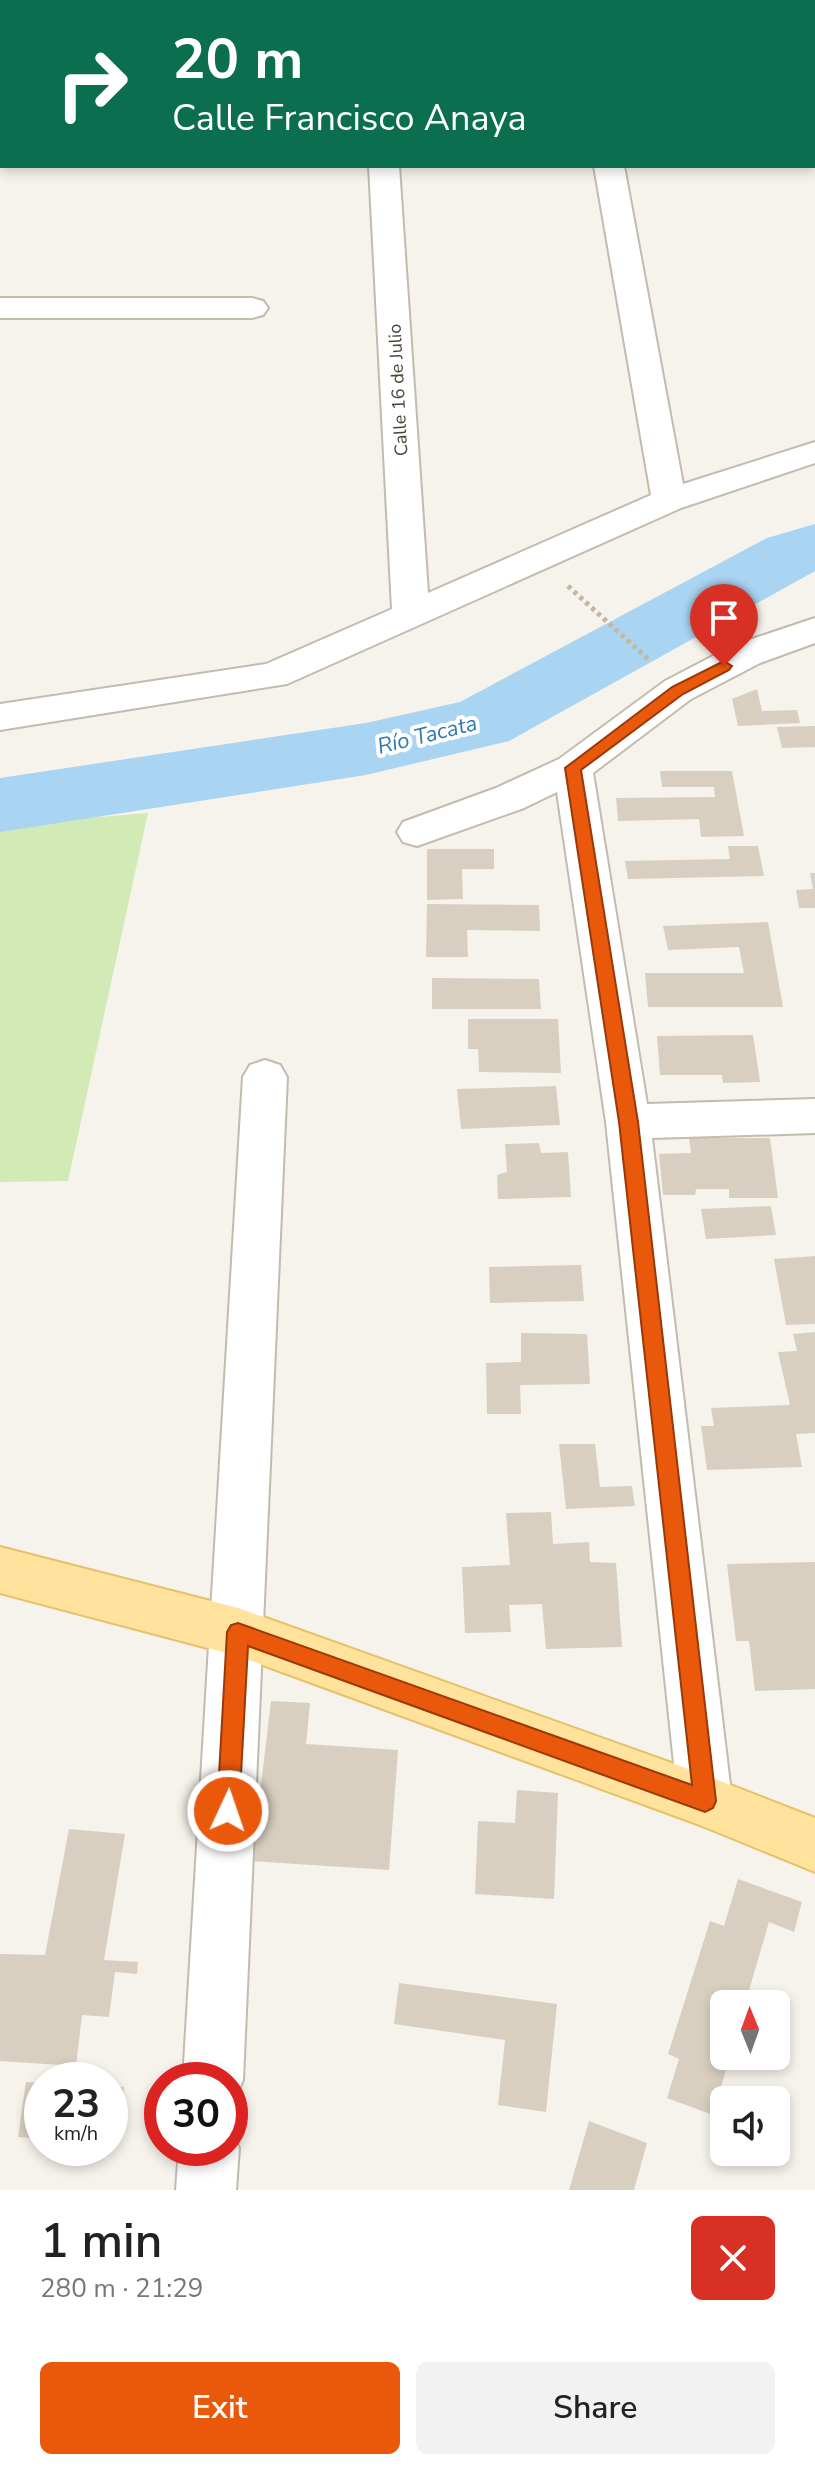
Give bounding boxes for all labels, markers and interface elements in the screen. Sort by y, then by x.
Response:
text: 20 m [172,21,303,98]
icon: right [40,32,144,136]
text: Calle Francisco Anaya [172,94,527,143]
street label: Calle 16 de Julio [383,323,413,457]
pin [690,584,758,666]
icon: arrive [702,596,746,640]
water label: Río Tacata [374,708,480,762]
position arrow [186,1769,270,1853]
north arrow [710,1990,790,2070]
map controls [710,1990,790,2166]
speed limit sign: 30 [144,2062,248,2166]
text: 23 [52,2077,100,2131]
button: sound [710,2086,790,2166]
text: km/h [54,2120,98,2147]
text: 1 min [40,2208,162,2274]
button: close [691,2216,775,2300]
text: 280 m · 21:29 [40,2271,203,2306]
button: Exit [40,2362,400,2454]
button: Share [416,2362,775,2454]

